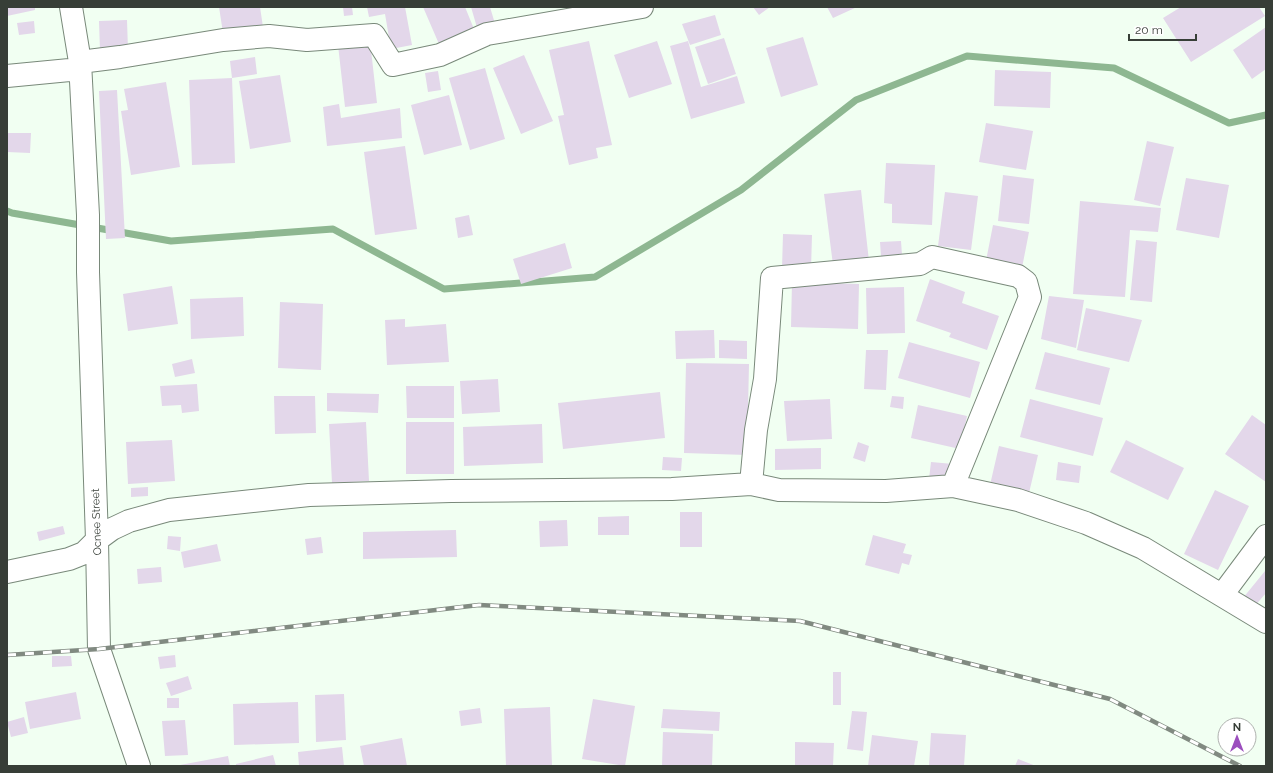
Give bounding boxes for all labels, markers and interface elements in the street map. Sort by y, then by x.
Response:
scale bar [1129,16,1196,42]
text: 20 m [1135,23,1163,37]
street label: Ocnee Street [89,488,104,556]
north arrow [1217,717,1257,757]
text: N [1233,721,1241,734]

